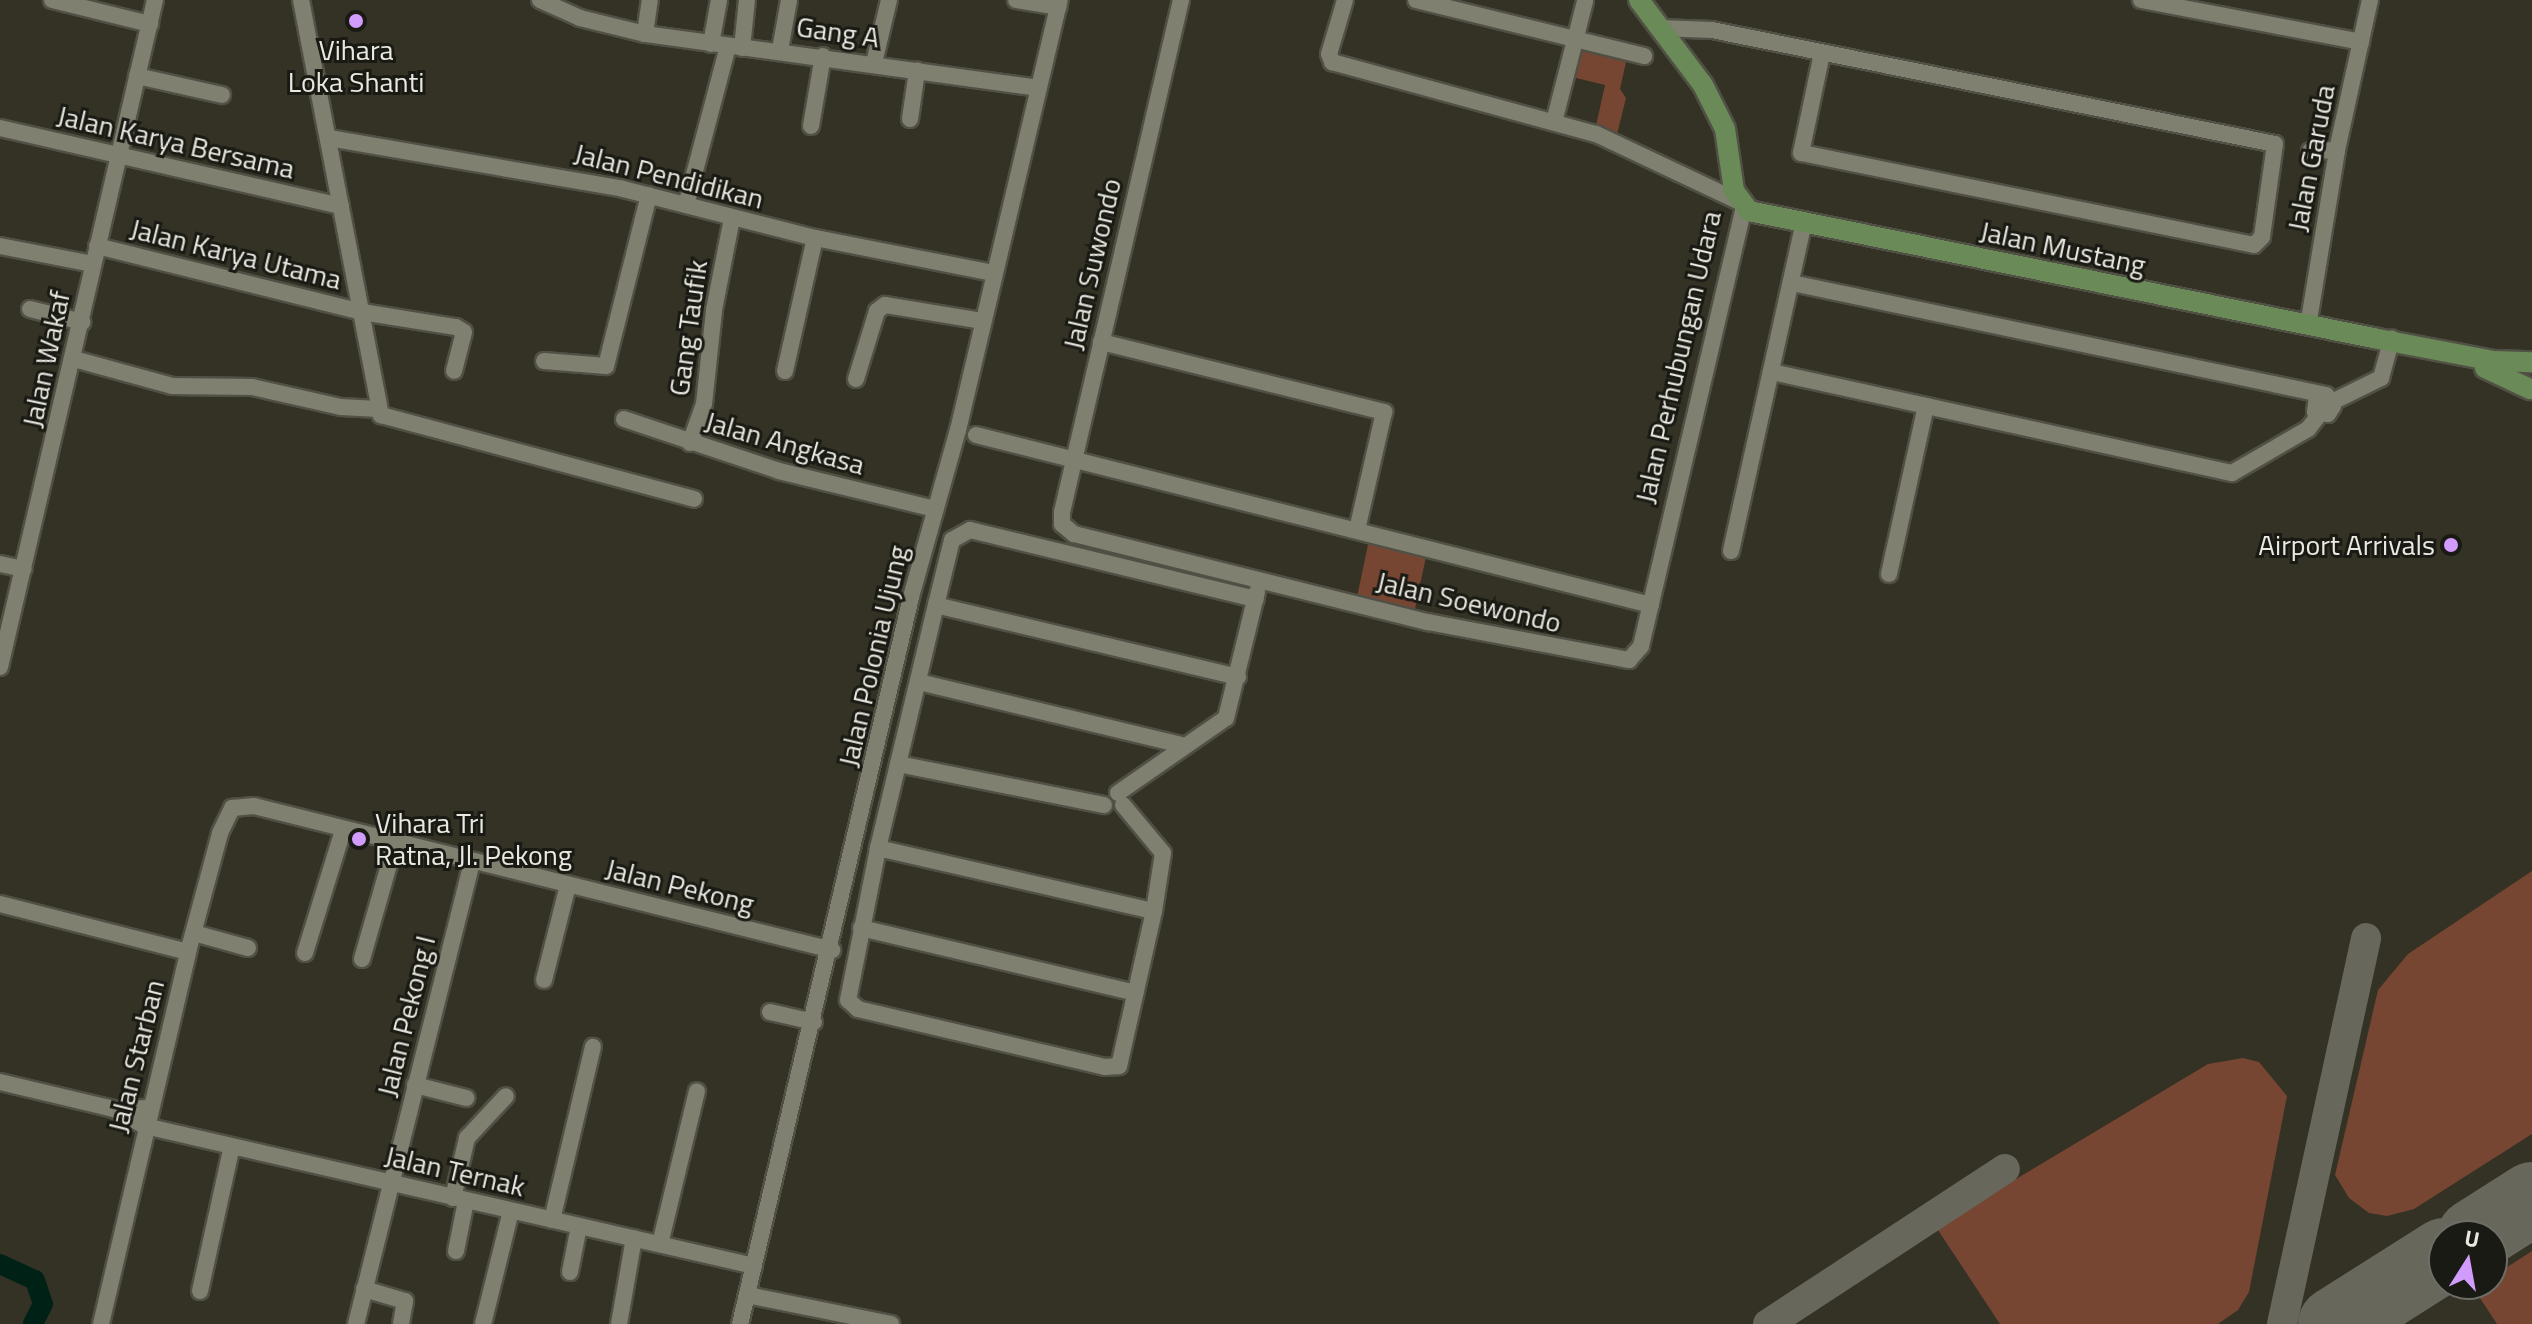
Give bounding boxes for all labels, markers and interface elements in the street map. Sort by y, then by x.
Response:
street label: Gang A [794,10,882,54]
marker: Vihara Loka Shanti [347,12,365,30]
place label: Vihara Loka Shanti [288,33,424,99]
street label: Jalan Garuda [2280,82,2342,234]
street label: Jalan Karya Bersama [54,98,298,186]
street label: Jalan Pendidikan [571,136,767,216]
street label: Jalan Suwondo [1056,175,1128,353]
street label: Jalan Perhubungan Udara [1628,208,1728,506]
street label: Jalan Karya Utama [127,212,345,296]
street label: Jalan Mustang [1977,214,2149,282]
street label: Gang Taufik [662,258,714,398]
street label: Jalan Wakaf [15,288,77,430]
street label: Jalan Angkasa [701,404,869,482]
place label: Airport Arrivals [2258,528,2435,562]
marker: Airport Arrivals [2442,536,2460,554]
street label: Jalan Polonia Ujung [831,542,915,770]
street label: Jalan Soewondo [1373,564,1565,640]
place label: Vihara Tri Ratna, Jl. Pekong [375,806,572,872]
marker: Vihara Tri Ratna, Jl. Pekong [350,830,368,848]
street label: Jalan Pekong [602,851,758,921]
street label: Jalan Pekong I [370,932,442,1100]
street label: Jalan Starban [101,976,171,1136]
street label: Jalan Ternak [382,1139,528,1203]
north arrow [2428,1220,2508,1300]
text: U [2462,1220,2482,1256]

